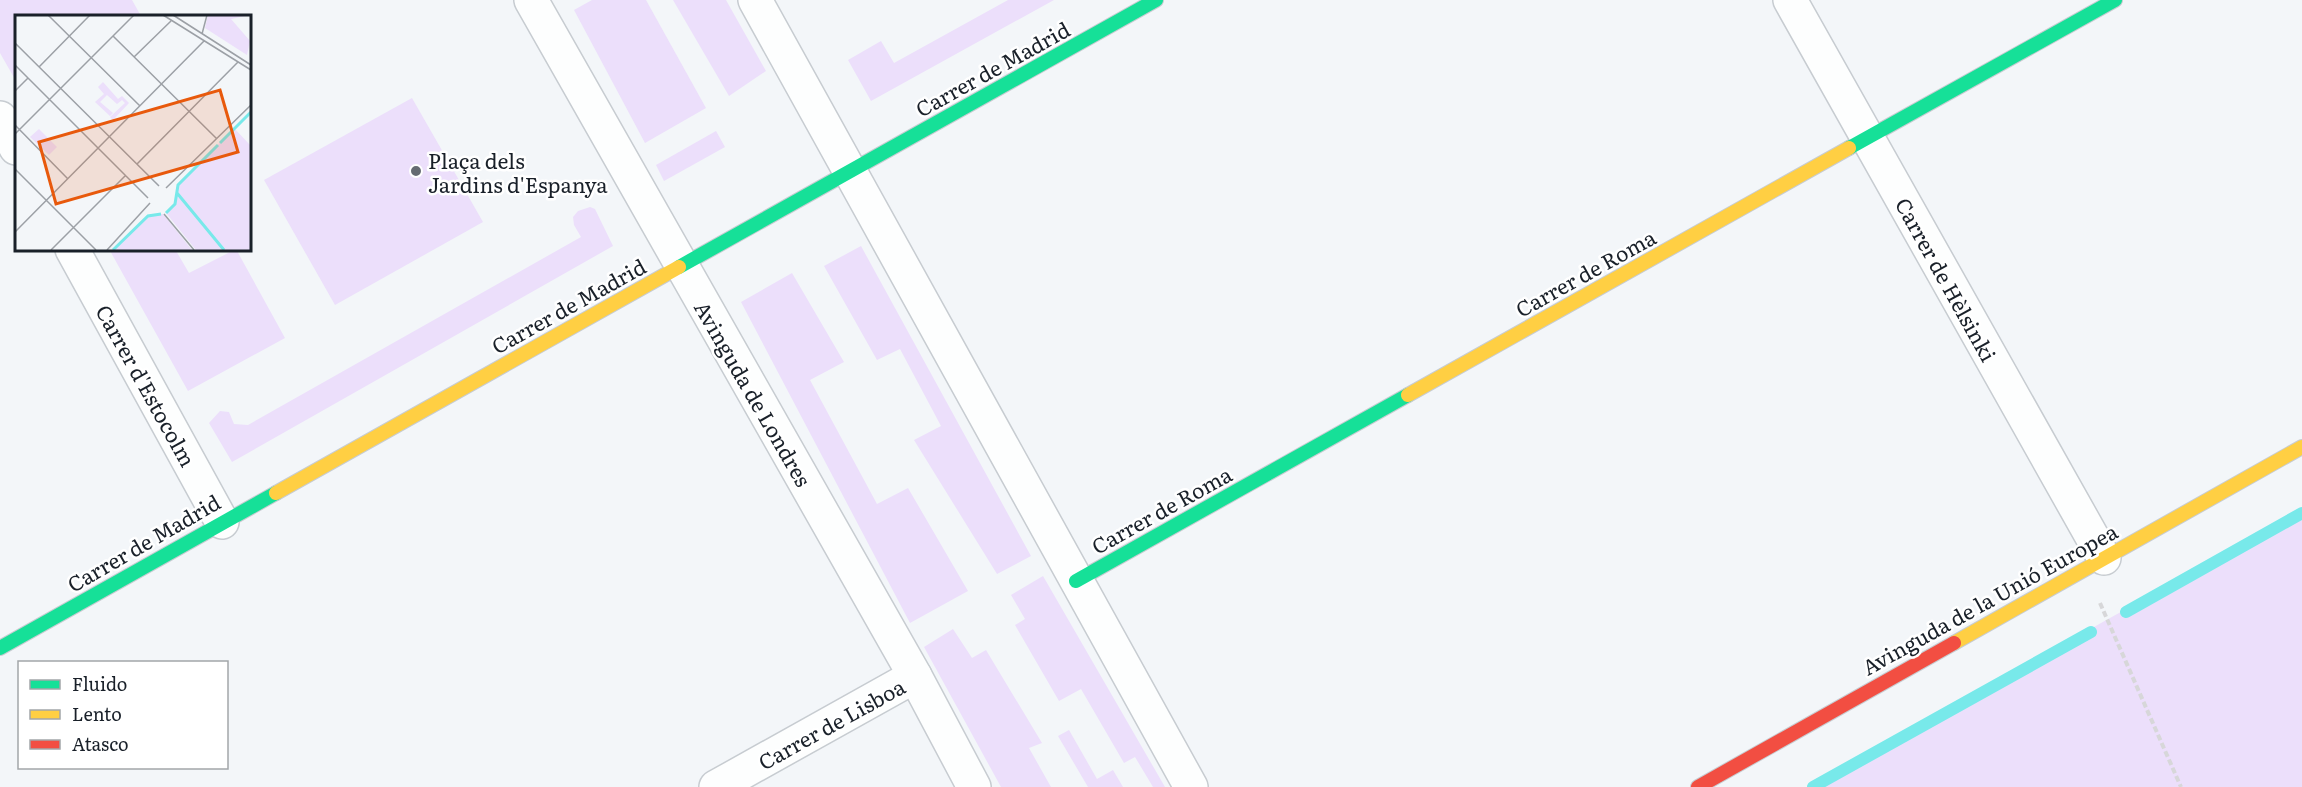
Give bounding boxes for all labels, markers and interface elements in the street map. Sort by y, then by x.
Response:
street label: Carrer de Madrid [909,13,1075,123]
inset map [15,15,250,250]
place label: Plaça dels Jardins d'Espanya [428,144,608,199]
marker: Plaça dels Jardins d'Espanya [409,164,423,178]
street label: Carrer de Hèlsinki [1889,191,2005,367]
street label: Carrer de Roma [1509,220,1661,323]
street label: Carrer de Madrid [485,250,651,360]
street label: Avinguda de Londres [688,294,820,492]
street label: Carrer d'Estocolm [90,298,204,472]
street label: Carrer de Roma [1085,457,1237,560]
street label: Carrer de Madrid [61,485,225,598]
street label: Avinguda de la Unió Europea [1856,514,2123,681]
legend [18,661,228,769]
street label: Carrer de Lisboa [752,669,911,776]
text: Fluido [72,670,127,697]
text: Lento [72,700,122,727]
text: Atasco [72,730,129,757]

